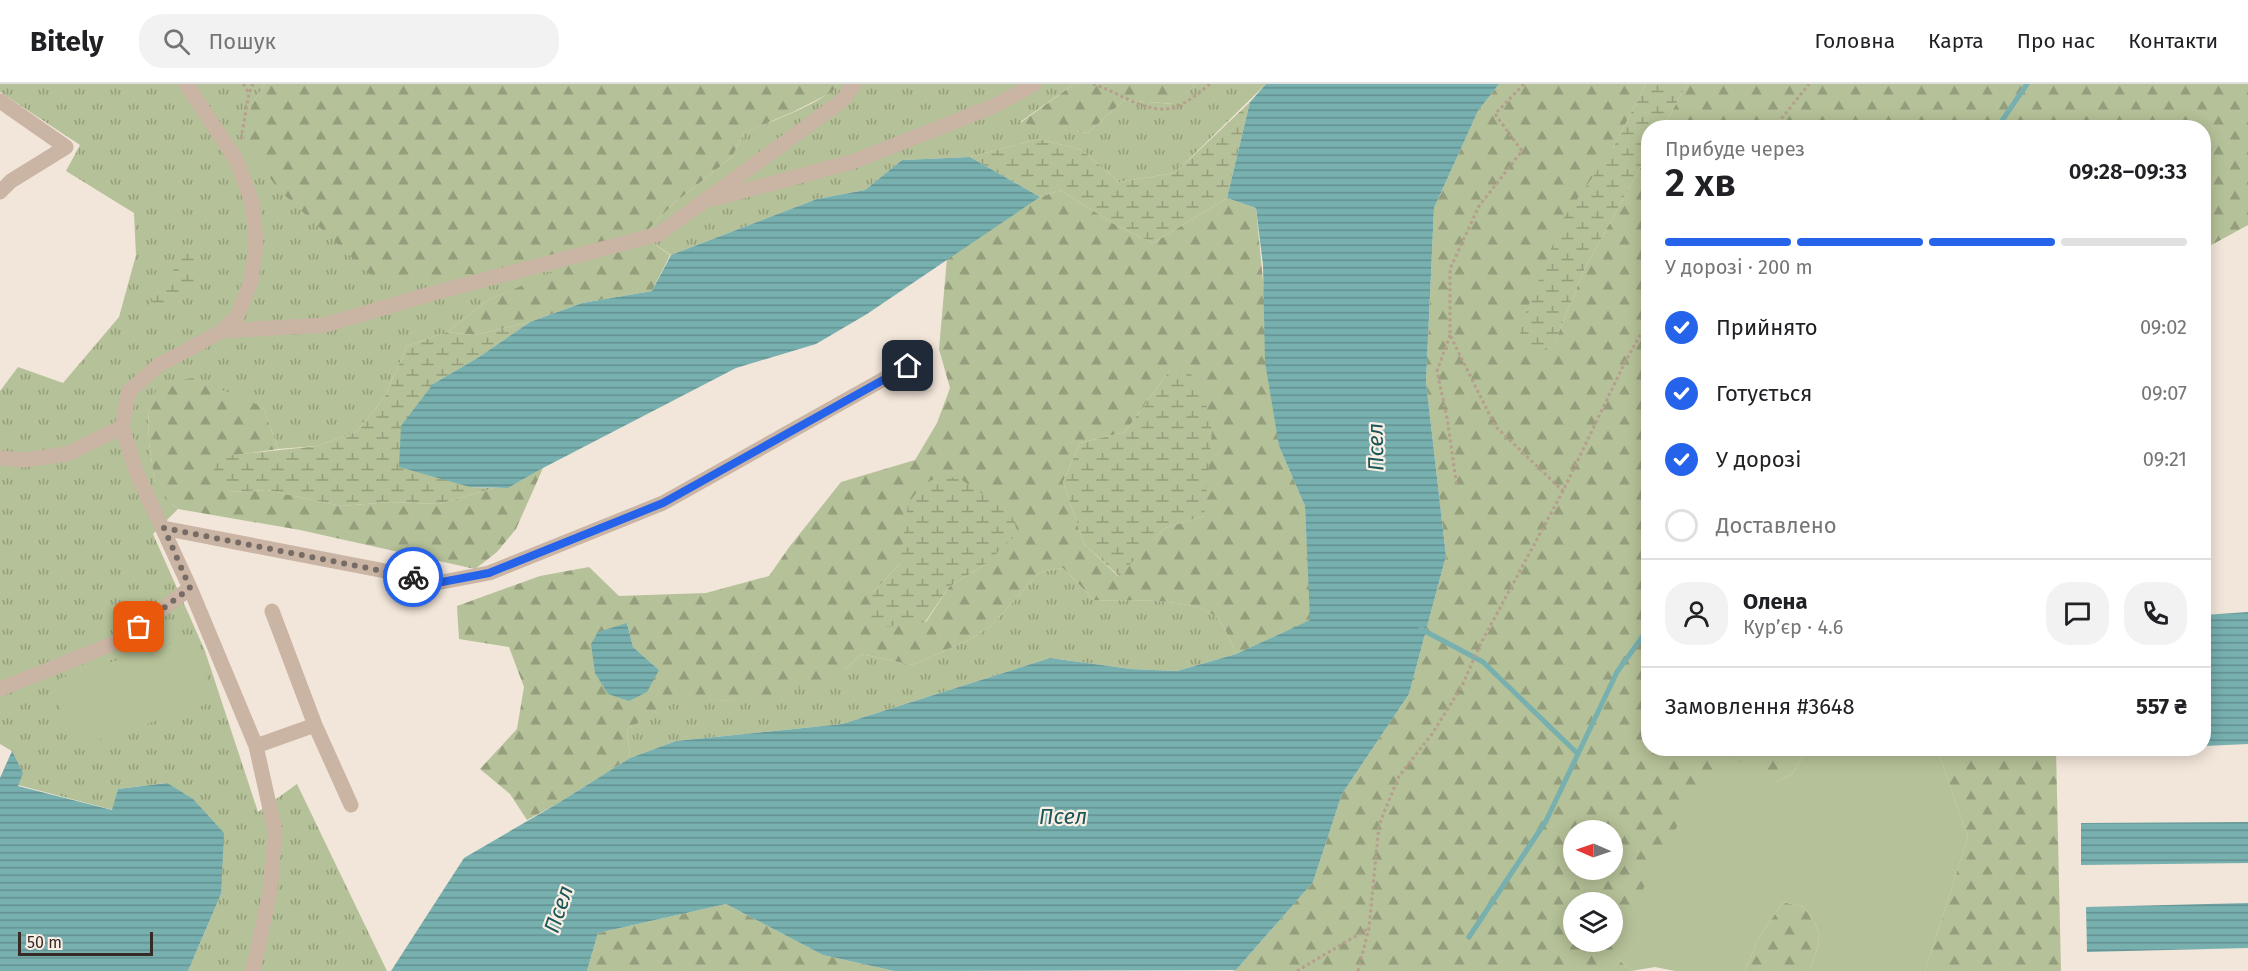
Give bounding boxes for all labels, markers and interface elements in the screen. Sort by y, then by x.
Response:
search box [139,14,559,68]
text: Bitely [30,25,103,58]
icon: search [160,25,193,58]
text: Пошук [208,28,276,55]
text: Головна [1814,28,1895,54]
text: Карта [1928,28,1984,54]
text: Про нас [2017,28,2095,54]
text: Контакти [2128,28,2218,54]
text: Прибуде через [1665,137,1805,161]
text: 09:28–09:33 [2069,158,2187,185]
text: 2 хв [1665,160,1736,206]
text: У дорозі · 200 m [1665,255,1813,279]
icon: check [1665,311,1698,344]
text: Прийнято [1716,314,1818,341]
text: 09:02 [2140,315,2187,339]
pin [882,340,933,391]
icon: home [891,349,924,382]
icon: check [1665,377,1698,410]
text: Готується [1716,380,1812,407]
text: 09:07 [2141,381,2187,405]
water label: Псел [1362,423,1389,471]
icon: check [1665,443,1698,476]
text: У дорозі [1716,446,1801,473]
text: 09:21 [2143,447,2187,471]
text: Доставлено [1716,512,1837,539]
courier [383,547,443,607]
icon: bike [397,561,430,594]
button: person [1665,582,1728,645]
button: chat [2046,582,2109,645]
button: phone [2124,582,2187,645]
text: Олена [1743,588,1808,615]
pin [113,601,164,652]
icon: bag [122,610,155,643]
text: Кур’єр · 4.6 [1743,615,1843,639]
text: Замовлення #3648 [1665,693,1855,720]
text: 557 ₴ [2136,693,2187,720]
water label: Псел [1039,803,1087,830]
north arrow [1563,820,1623,880]
map controls [1563,820,1623,952]
water label: Псел [538,882,579,936]
button: layers [1563,892,1623,952]
scale bar [18,929,153,956]
text: 50 m [27,933,62,952]

